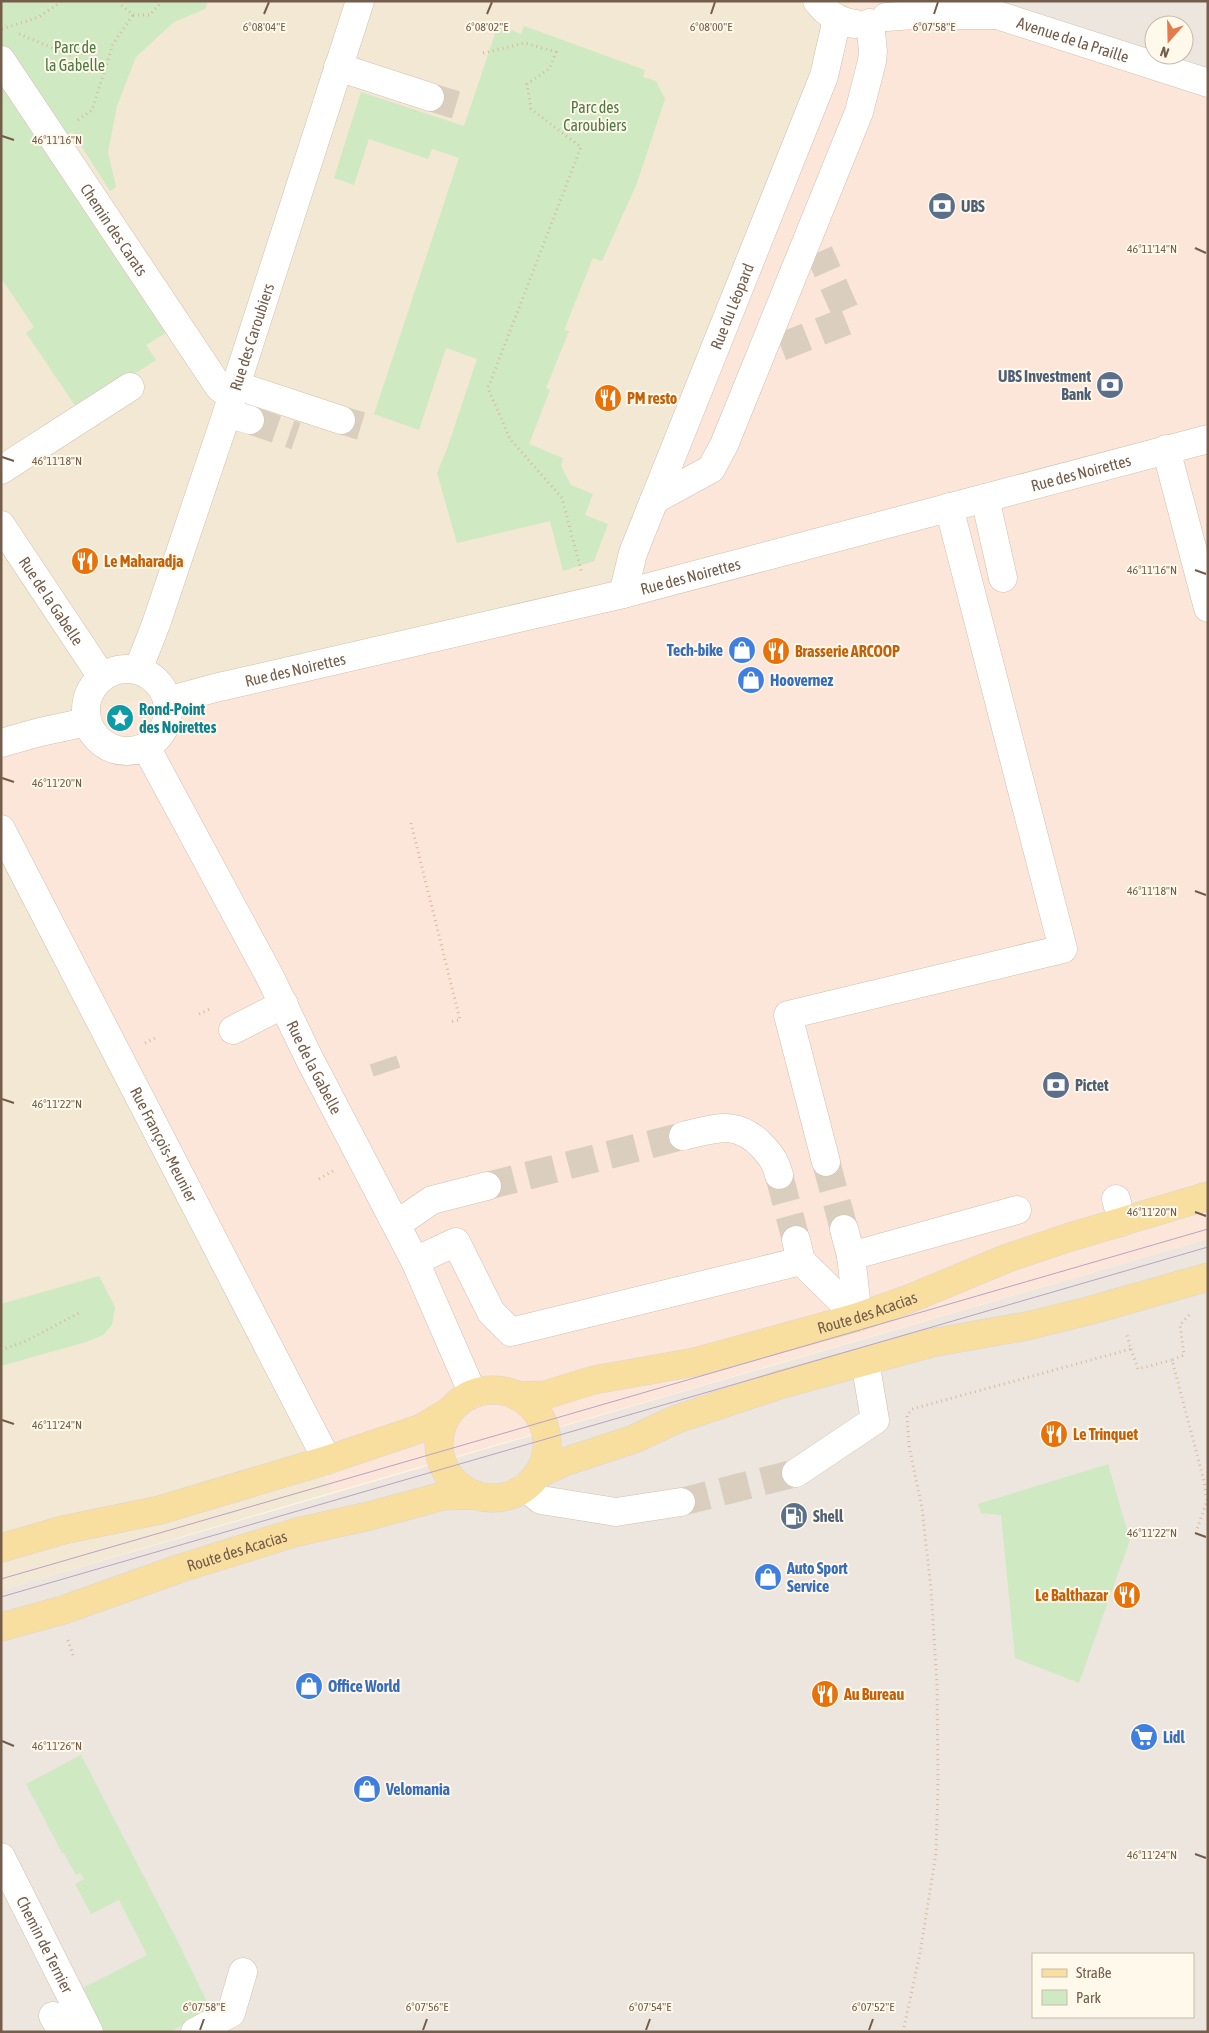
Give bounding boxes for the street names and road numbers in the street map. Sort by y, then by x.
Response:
street label: Avenue de la Praille [1015,13,1131,66]
street label: Chemin des Carats [77,180,151,279]
street label: Rue du Léopard [707,261,757,352]
street label: Rue des Caroubiers [226,281,277,393]
street label: Rue des Noirettes [1029,451,1133,495]
street label: Rue de la Gabelle [15,553,87,648]
street label: Rue des Noirettes [638,554,742,598]
street label: Rue des Noirettes [243,649,348,690]
street label: Rue de la Gabelle [283,1018,346,1117]
street label: Rue François-Meunier [127,1084,201,1205]
street label: Route des Acacias [815,1288,920,1337]
street label: Route des Acacias [185,1527,289,1575]
street label: Chemin de Ternier [13,1893,77,1996]

